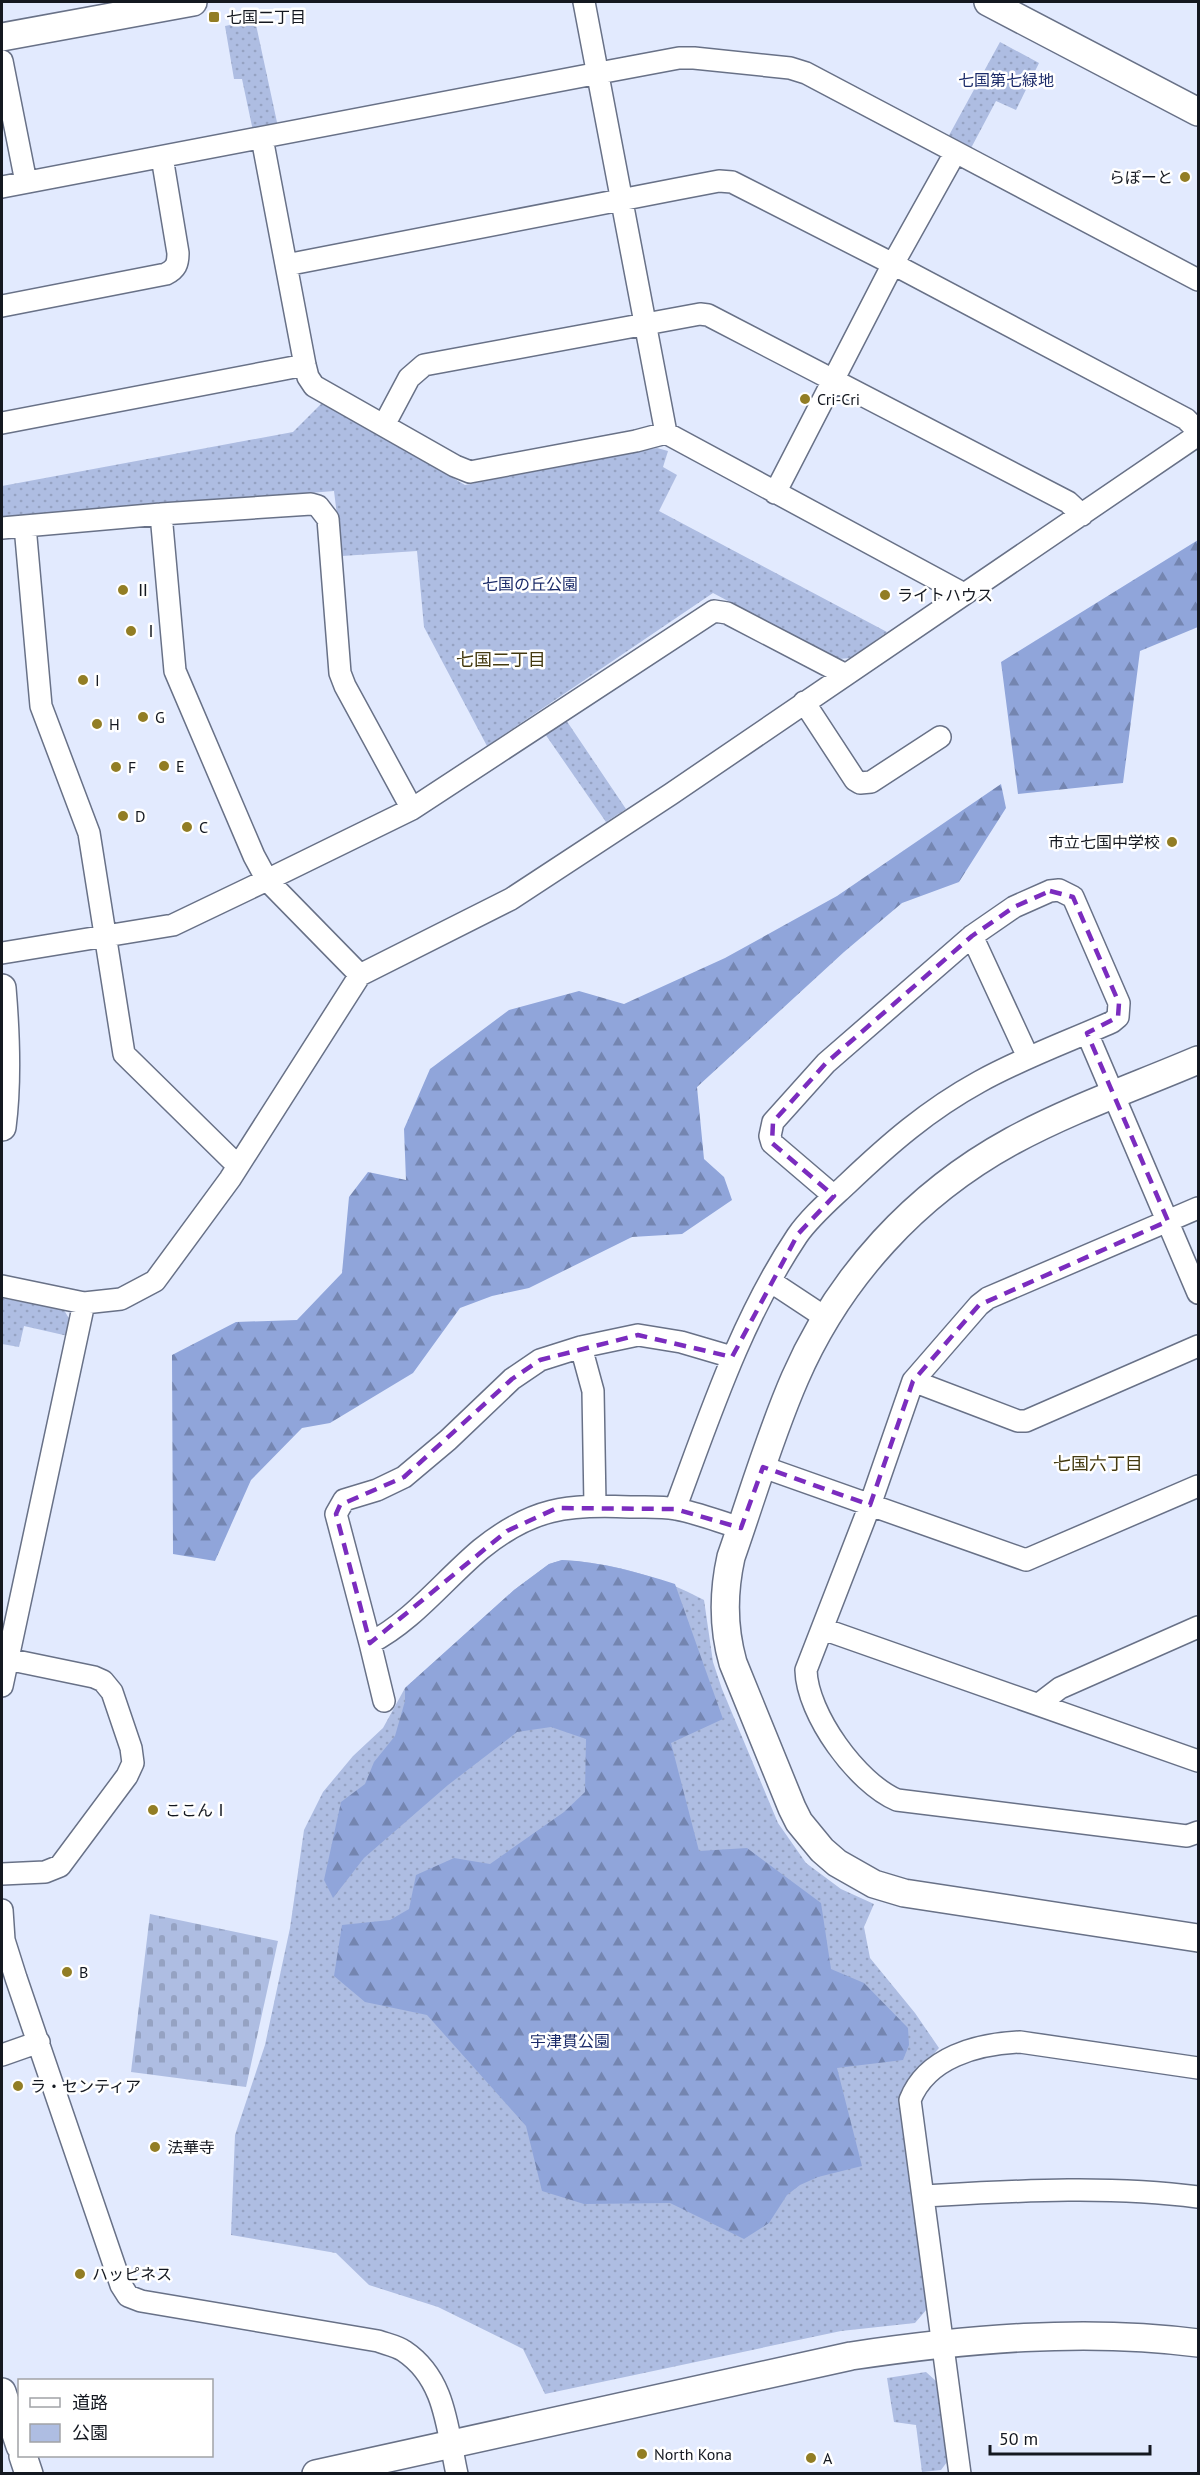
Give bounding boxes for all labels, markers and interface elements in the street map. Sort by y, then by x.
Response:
place label: 七国二丁目 [226,7,306,27]
marker: 七国二丁目 [207,10,221,24]
park label: 七国第七緑地 [958,70,1054,90]
place label: らぽーと [1109,167,1173,187]
marker: らぽーと [1178,170,1192,184]
place label: Cri-Cri [817,389,860,409]
marker: Cri-Cri [798,392,812,406]
park label: 七国の丘公園 [482,574,578,594]
place label: Ⅱ [135,580,151,600]
marker: Ⅱ [116,583,130,597]
place label: ライトハウス [897,585,993,605]
marker: ライトハウス [878,588,892,602]
place label: Ⅰ [143,621,159,641]
marker: Ⅰ [124,624,138,638]
district label: 七国二丁目 [456,648,546,671]
place label: I [95,670,100,690]
marker: I [76,673,90,687]
place label: G [155,707,165,727]
marker: G [136,710,150,724]
place label: H [109,714,120,734]
marker: H [90,717,104,731]
place label: E [176,756,185,776]
place label: F [128,757,136,777]
marker: E [157,759,171,773]
marker: F [109,760,123,774]
place label: D [135,806,145,826]
marker: D [116,809,130,823]
place label: C [199,817,208,837]
marker: C [180,820,194,834]
place label: 市立七国中学校 [1048,832,1160,852]
marker: 市立七国中学校 [1165,835,1179,849]
district label: 七国六丁目 [1053,1452,1143,1475]
place label: ここんⅠ [165,1800,229,1820]
marker: ここんⅠ [146,1803,160,1817]
place label: B [79,1962,88,1982]
marker: B [60,1965,74,1979]
park label: 宇津貫公園 [530,2031,610,2051]
place label: ラ・センティア [30,2076,141,2096]
marker: ラ・センティア [11,2079,25,2093]
place label: 法華寺 [167,2137,215,2157]
marker: 法華寺 [148,2140,162,2154]
place label: ハッピネス [92,2264,172,2284]
marker: ハッピネス [73,2267,87,2281]
legend [18,2379,213,2457]
text: 道路 [72,2391,108,2414]
scale bar [990,2418,1150,2456]
text: 公園 [72,2421,108,2444]
text: 50 m [999,2427,1038,2450]
place label: North Kona [654,2444,732,2464]
marker: North Kona [635,2447,649,2461]
place label: A [823,2448,833,2468]
marker: A [804,2451,818,2465]

